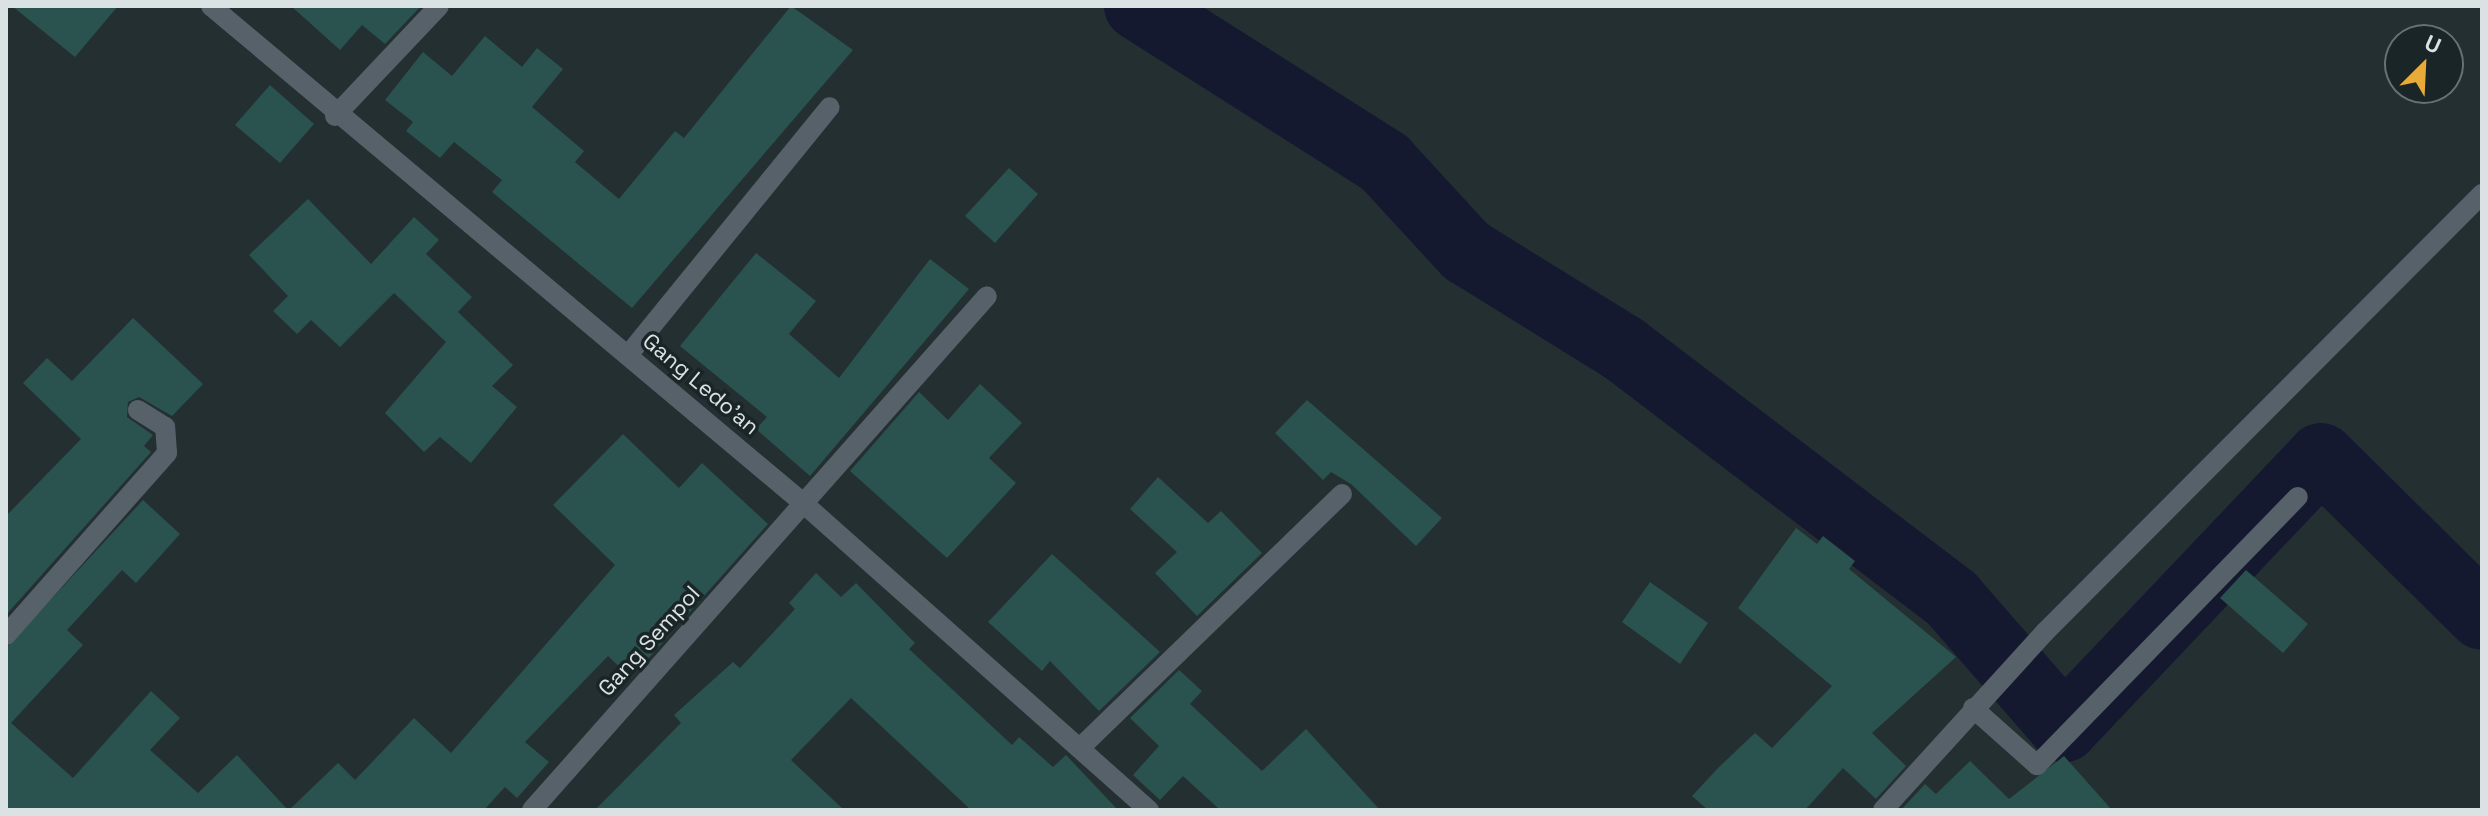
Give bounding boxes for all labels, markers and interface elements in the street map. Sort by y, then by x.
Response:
north arrow [2384,24,2464,104]
text: U [2420,28,2445,60]
street label: Gang Ledo'an [638,328,764,440]
street label: Gang Sempol [593,581,705,701]

